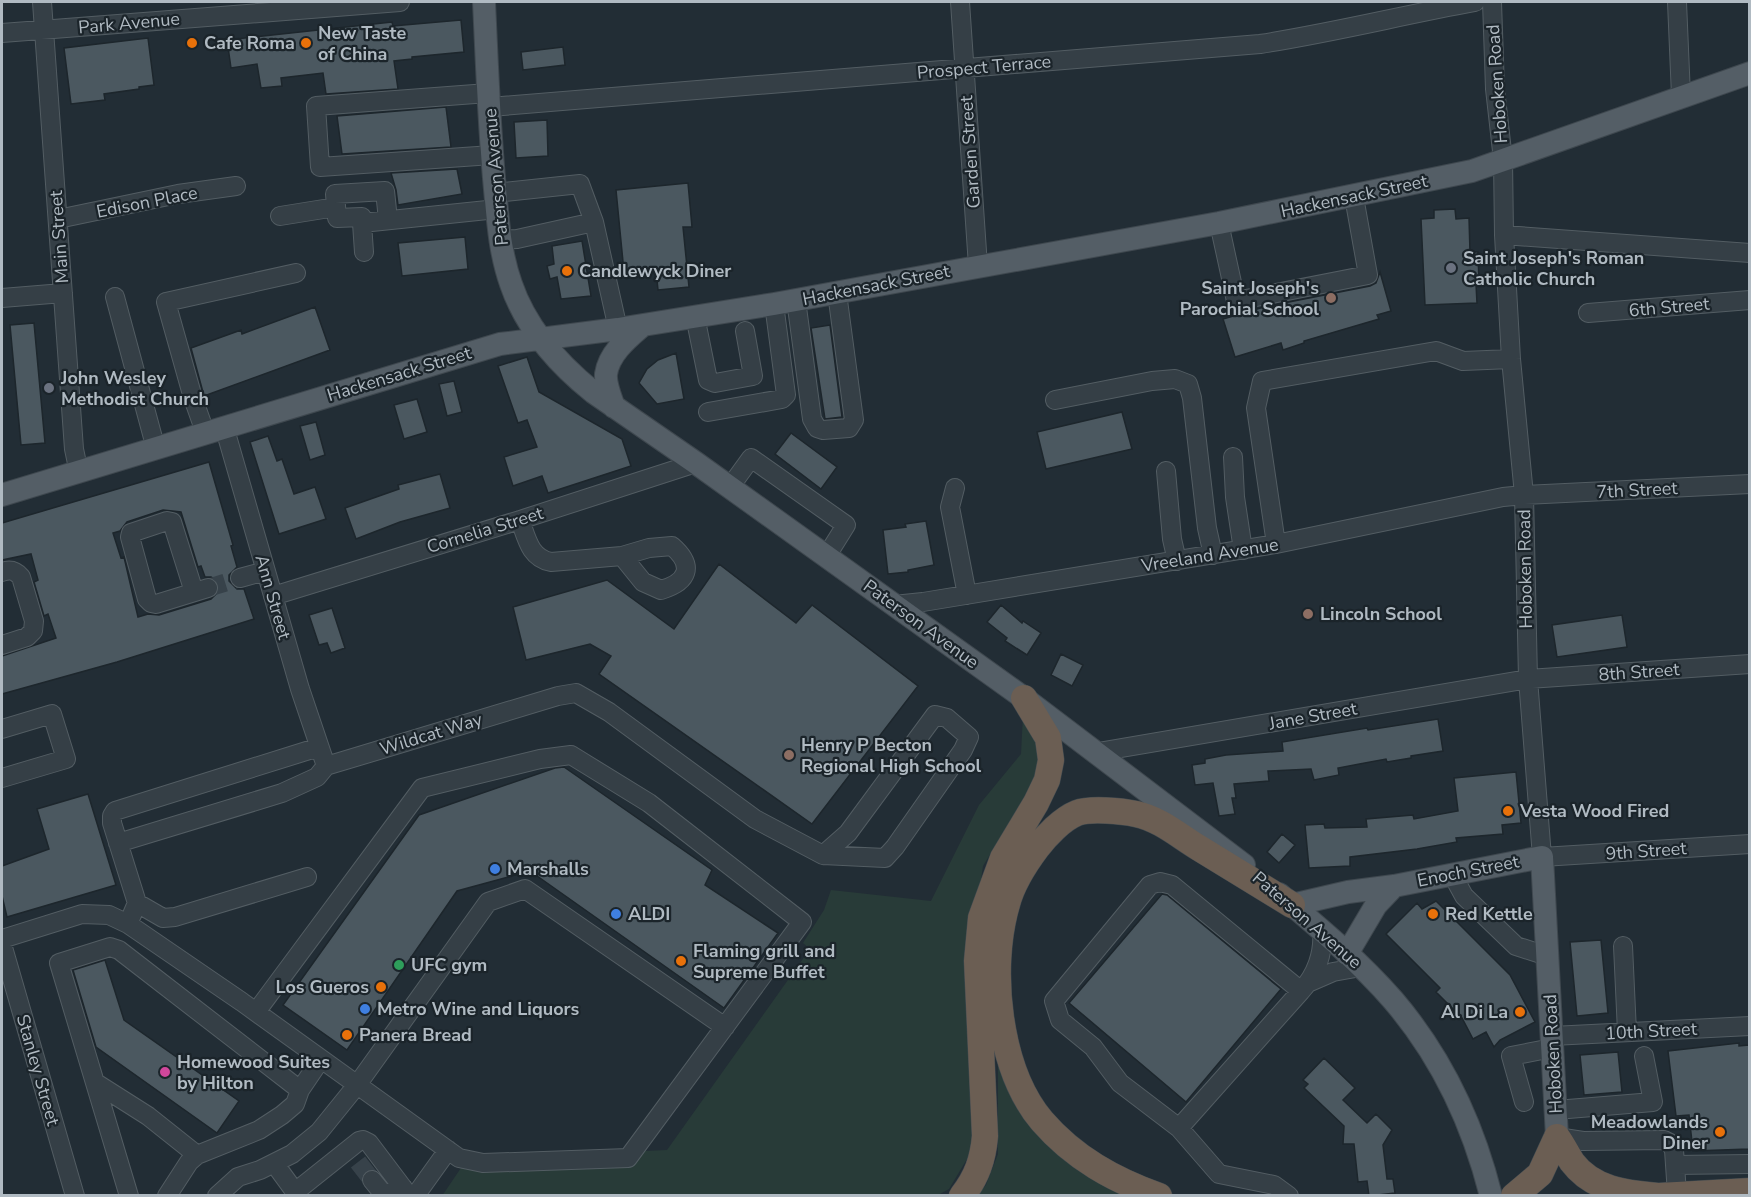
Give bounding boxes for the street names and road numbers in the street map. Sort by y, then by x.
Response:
street label: Park Avenue [77,7,181,39]
street label: Hoboken Road [1481,24,1513,144]
street label: Prospect Terrace [916,49,1052,85]
street label: Garden Street [954,94,986,209]
street label: Paterson Avenue [478,108,514,246]
street label: Hackensack Street [1278,169,1430,223]
street label: Edison Place [94,180,200,224]
street label: Main Street [44,189,74,284]
street label: Hackensack Street [800,259,952,311]
street label: 6th Street [1628,291,1711,322]
street label: Hackensack Street [324,340,475,407]
street label: 7th Street [1596,476,1679,504]
street label: Cornelia Street [424,501,547,559]
street label: Hoboken Road [1512,509,1538,629]
street label: Vreeland Avenue [1139,532,1280,578]
street label: Ann Street [249,552,297,643]
street label: Paterson Avenue [858,574,984,674]
street label: 8th Street [1598,657,1681,687]
street label: Jane Street [1266,696,1360,736]
street label: Wildcat Way [377,707,486,761]
street label: 9th Street [1605,836,1688,866]
street label: Enoch Street [1415,849,1522,893]
street label: Paterson Avenue [1247,866,1367,974]
street label: Hoboken Road [1538,994,1568,1114]
street label: Stanley Street [11,1012,66,1129]
street label: 10th Street [1604,1017,1698,1045]

